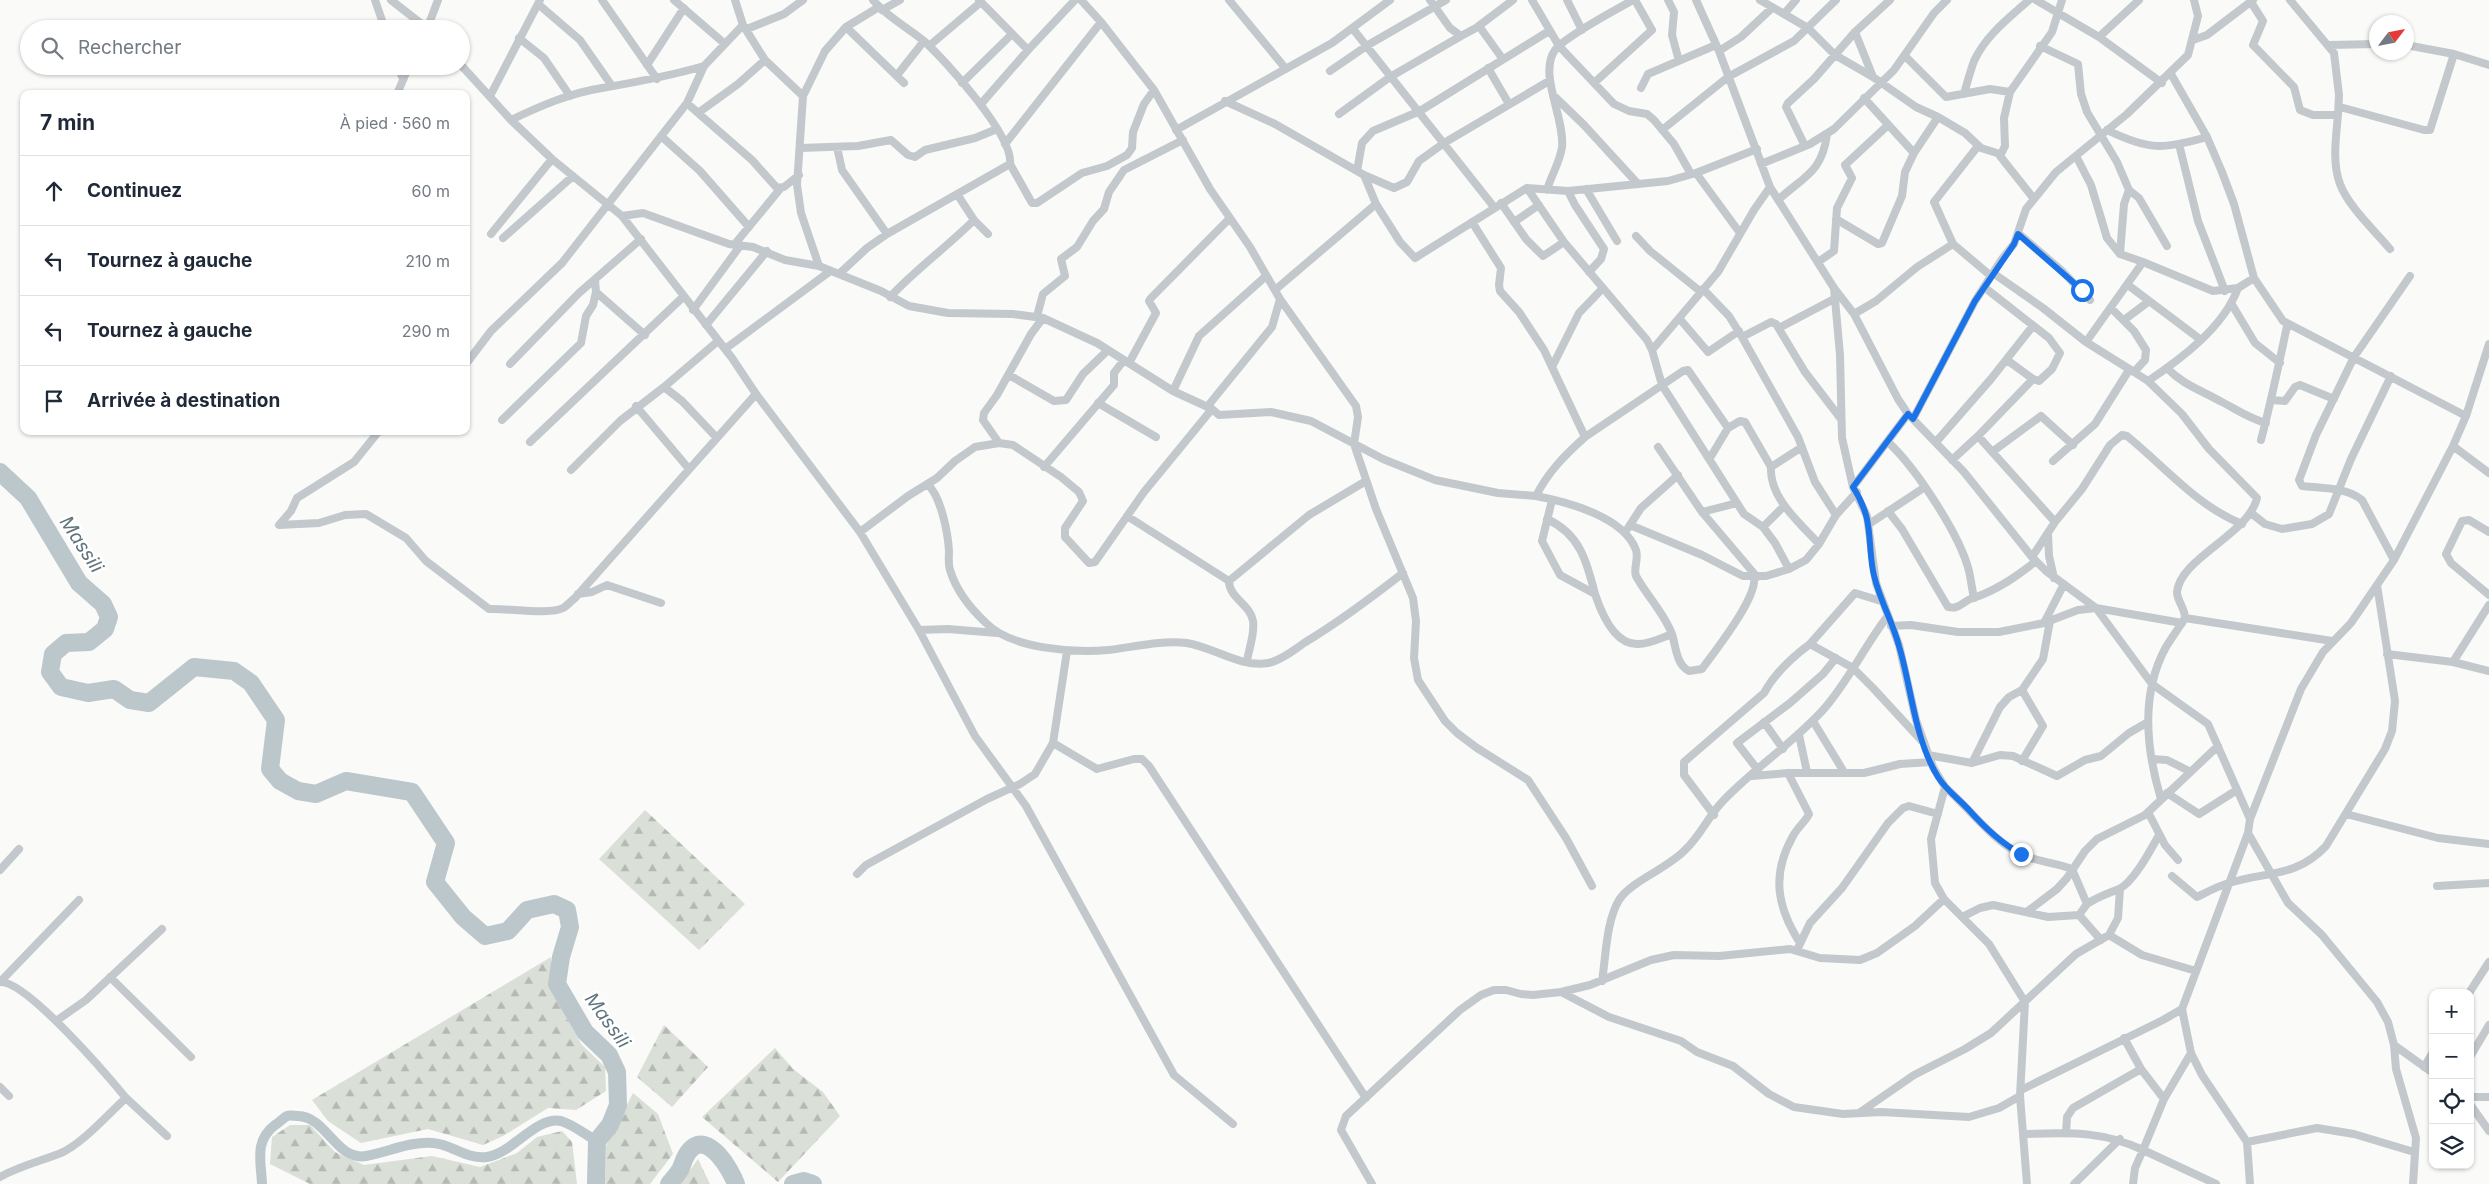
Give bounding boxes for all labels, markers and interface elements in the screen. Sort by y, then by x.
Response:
north arrow [2369,15,2414,60]
search box [20,20,470,75]
icon: search [38,34,66,62]
text: Rechercher [78,36,181,59]
text: 7 min [40,110,95,135]
text: À pied · 560 m [340,113,450,133]
icon: ahead [40,177,68,205]
text: Continuez [87,179,182,202]
text: 60 m [411,181,450,201]
icon: left [40,247,68,275]
text: Tournez à gauche [87,249,252,272]
text: 210 m [405,251,450,271]
route start [2071,279,2094,302]
icon: left [40,317,68,345]
text: Tournez à gauche [87,319,252,342]
text: 290 m [402,321,450,341]
icon: arrive [40,387,68,415]
text: Arrivée à destination [87,389,280,412]
water label: Massili [55,512,109,577]
route end [2010,843,2033,866]
water label: Massili [580,988,636,1053]
map controls [2429,989,2474,1169]
button: + [2429,989,2474,1034]
button: − [2429,1034,2474,1079]
button: locate [2429,1079,2474,1124]
button: layers [2429,1124,2474,1169]

